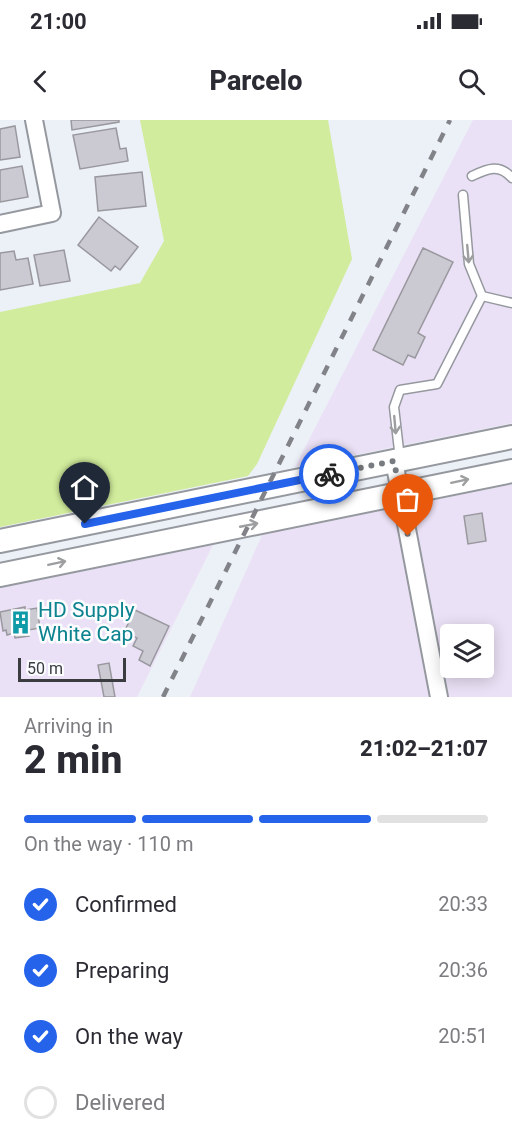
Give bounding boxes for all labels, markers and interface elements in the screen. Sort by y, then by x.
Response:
text: 21:00 [30,9,87,34]
icon: back [24,65,57,98]
text: Parcelo [210,65,302,97]
icon: search [455,65,488,98]
one-way arrow [463,243,474,263]
one-way arrow [390,414,401,434]
courier [299,444,359,504]
icon: bike [313,458,346,491]
pin [59,462,110,524]
icon: home [68,471,101,504]
pin [382,474,433,536]
one-way arrow [450,475,469,487]
icon: bag [391,483,424,516]
one-way arrow [238,519,258,530]
one-way arrow [47,557,67,568]
place label: HD Supply White Cap [38,598,135,646]
building icon: HD Supply White Cap [7,609,33,635]
map controls [440,624,494,678]
button: layers [440,624,494,678]
scale bar [18,655,126,682]
text: 50 m [27,659,63,678]
text: Arriving in [24,714,113,738]
text: 21:02–21:07 [360,736,488,761]
text: 2 min [24,737,122,783]
text: On the way · 110 m [24,832,193,856]
icon: check [24,888,57,921]
text: Confirmed [75,892,177,917]
text: 20:33 [438,892,488,916]
icon: check [24,954,57,987]
text: Preparing [75,958,169,983]
text: 20:36 [438,958,488,982]
icon: check [24,1020,57,1053]
text: On the way [75,1024,183,1049]
text: 20:51 [438,1024,488,1048]
text: Delivered [75,1090,165,1115]

